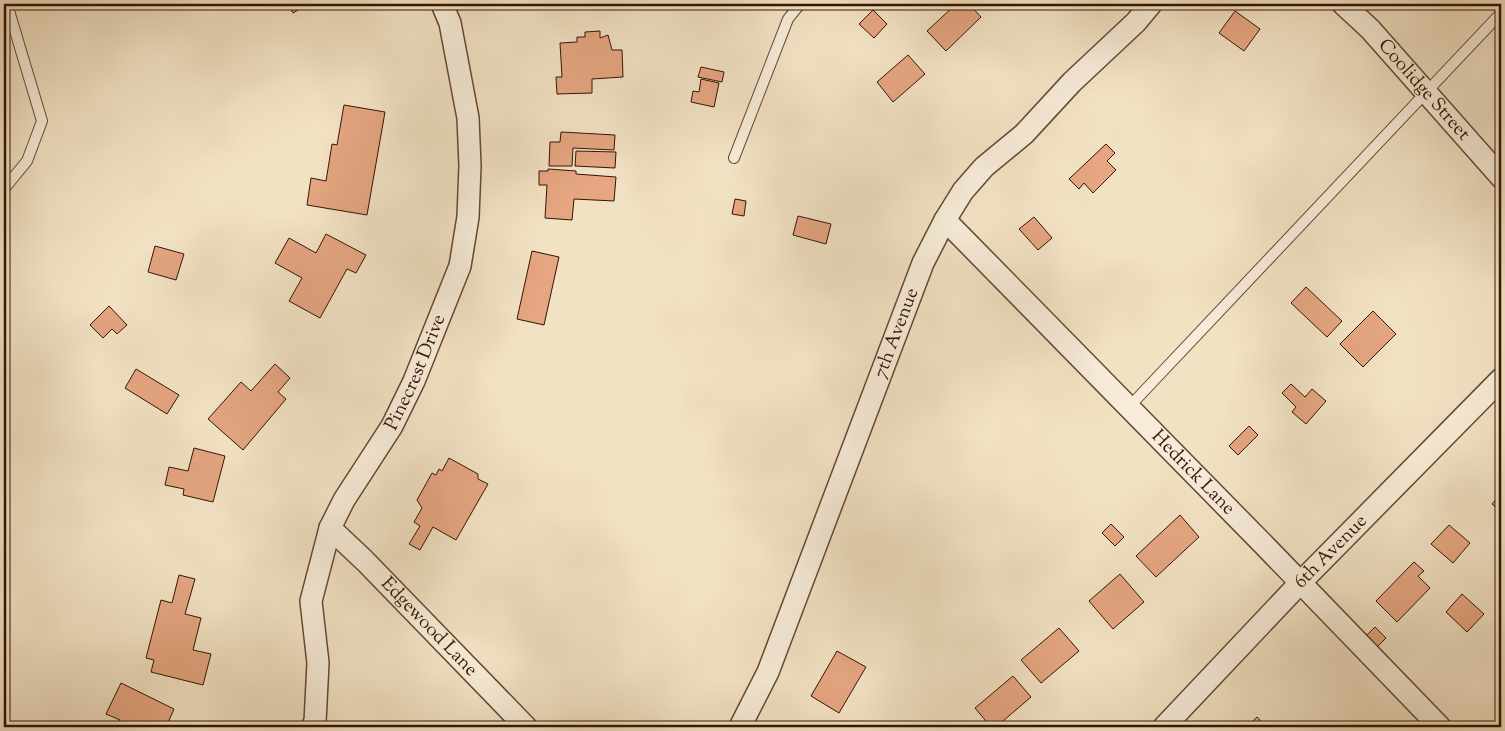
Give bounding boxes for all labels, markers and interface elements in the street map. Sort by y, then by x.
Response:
street label: Coolidge Street [1371,33,1477,147]
street label: 7th Avenue [867,284,926,382]
street label: Pinecrest Drive [378,310,453,435]
street label: Hedrick Lane [1145,424,1241,521]
street label: 6th Avenue [1288,508,1374,595]
street label: Edgewood Lane [374,571,484,683]

